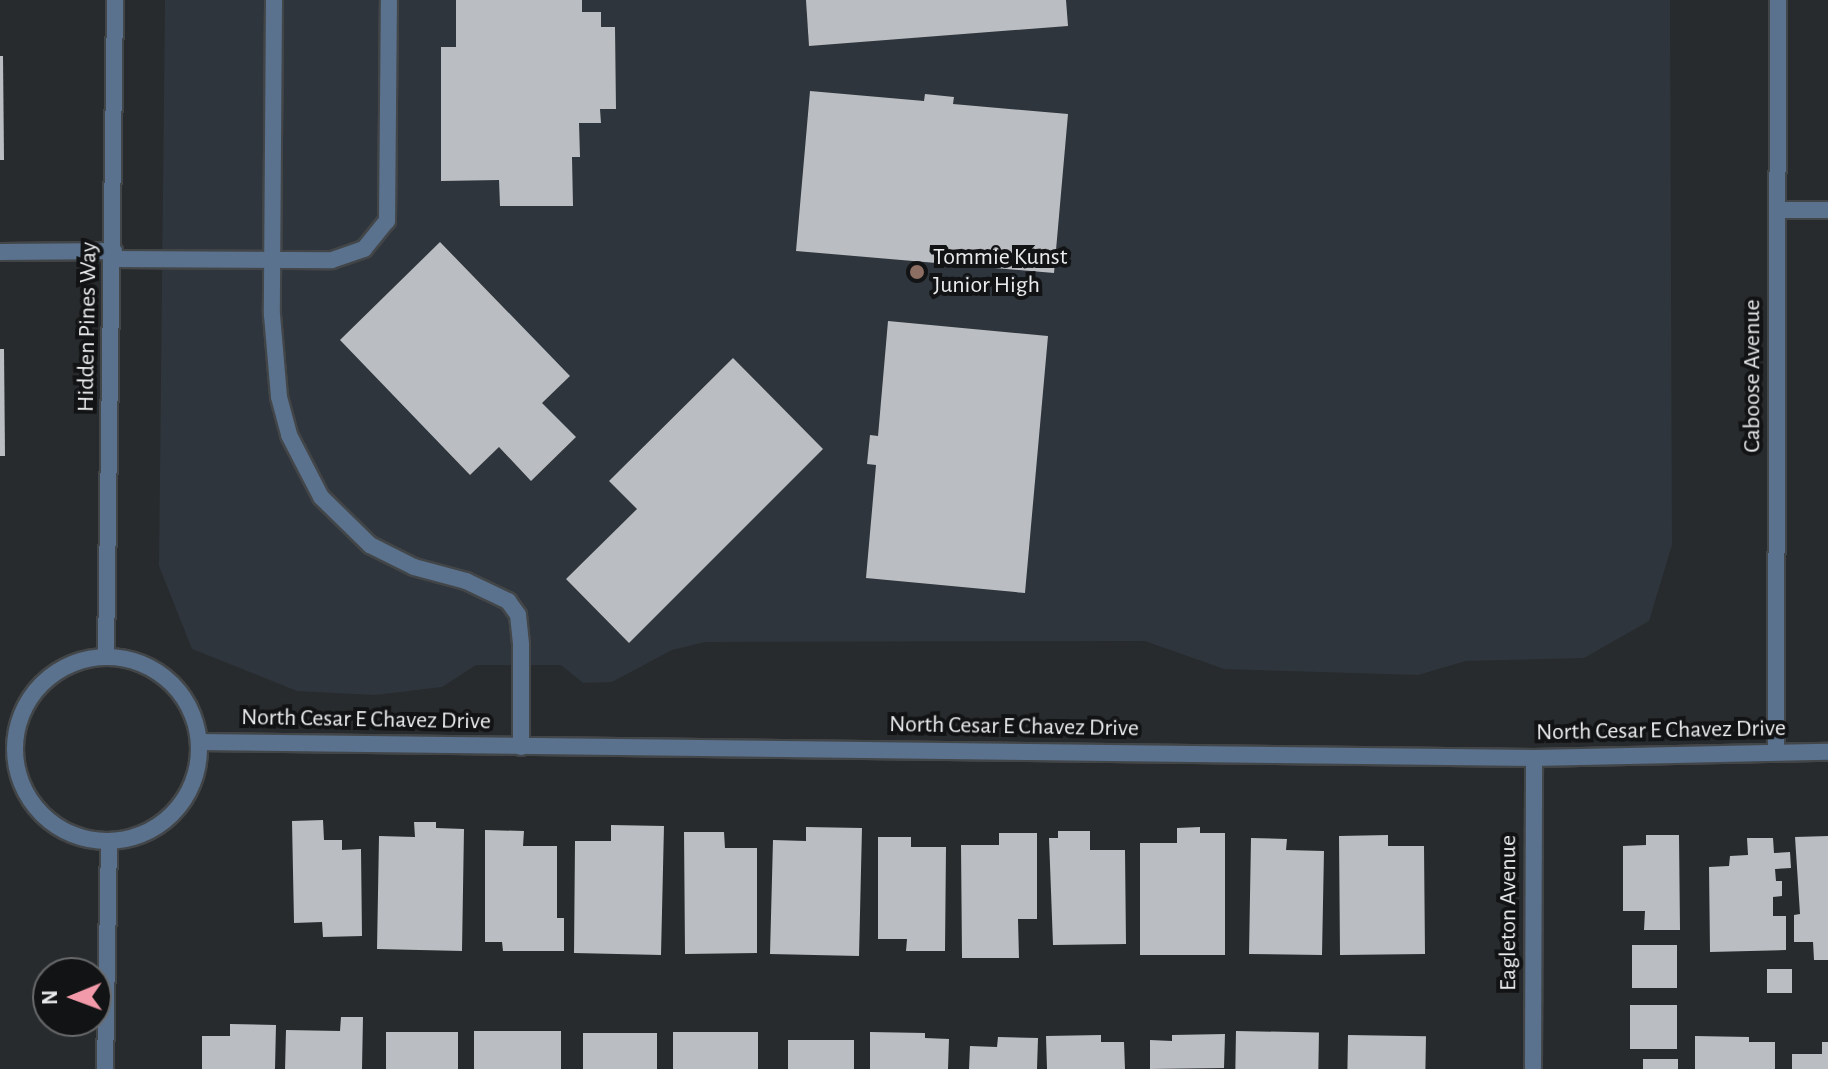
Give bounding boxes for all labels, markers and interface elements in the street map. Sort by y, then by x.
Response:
street label: Hidden Pines Way [72,242,104,412]
place label: Tommie Kunst Junior High [933,244,1067,300]
marker: Tommie Kunst Junior High [908,263,926,281]
street label: Caboose Avenue [1739,299,1767,453]
street label: North Cesar E Chavez Drive [241,703,491,737]
street label: North Cesar E Chavez Drive [889,710,1139,744]
street label: North Cesar E Chavez Drive [1536,714,1786,748]
street label: Eagleton Avenue [1495,835,1523,991]
north arrow [32,957,112,1037]
text: N [39,990,61,1005]

